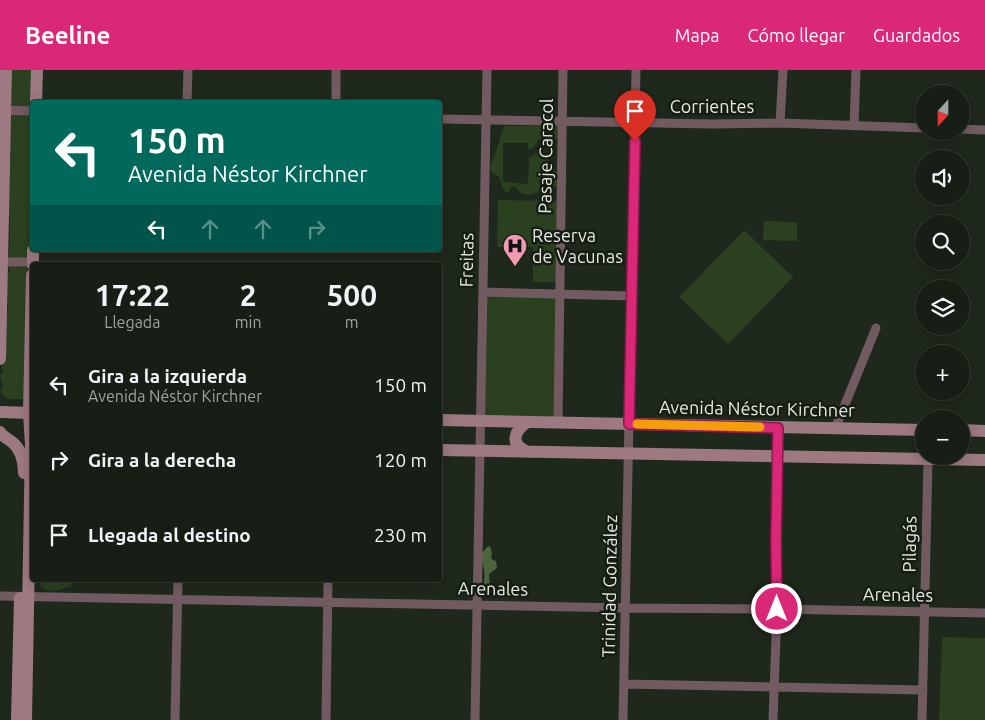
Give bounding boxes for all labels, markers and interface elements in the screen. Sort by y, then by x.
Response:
text: Beeline [25,22,110,49]
text: Mapa [675,25,720,45]
text: Cómo llegar [748,25,845,45]
text: Guardados [873,25,960,45]
north arrow [915,85,970,140]
map controls [915,85,970,465]
pin [614,90,656,141]
street label: Corrientes [670,96,754,116]
icon: arrive [621,97,649,125]
street label: Pasaje Caracol [534,98,556,214]
icon: left [45,120,110,185]
text: 150 m [128,120,226,160]
button: sound [915,150,970,205]
text: Avenida Néstor Kirchner [128,161,368,186]
icon: left [143,215,171,243]
icon: ahead [196,215,224,243]
icon: ahead [249,215,277,243]
icon: right [302,215,330,243]
button: search [915,215,970,270]
place label: Reserva de Vacunas [532,225,623,266]
street label: Freitas [456,232,476,287]
hospital icon: Reserva de Vacunas [502,233,528,267]
text: 17:22 [95,278,170,312]
text: 2 [240,278,257,312]
text: 500 [326,278,377,312]
button: layers [915,280,970,335]
text: Llegada [104,313,160,331]
text: min [235,313,262,331]
text: m [345,313,359,331]
button: + [915,345,970,400]
text: Gira a la izquierda [88,365,247,387]
icon: left [45,371,73,399]
text: 150 m [374,374,427,396]
text: Avenida Néstor Kirchner [88,387,262,405]
street label: Avenida Néstor Kirchner [659,396,855,420]
button: − [915,410,970,465]
icon: right [45,446,73,474]
text: Gira a la derecha [88,449,236,471]
text: 120 m [374,449,427,471]
street label: Trinidad González [598,514,620,658]
street label: Pilagás [899,515,919,572]
icon: arrive [45,521,73,549]
text: Llegada al destino [88,524,251,546]
text: 230 m [374,524,427,546]
street label: Arenales [458,577,529,599]
position arrow [750,582,802,634]
street label: Arenales [863,583,934,605]

